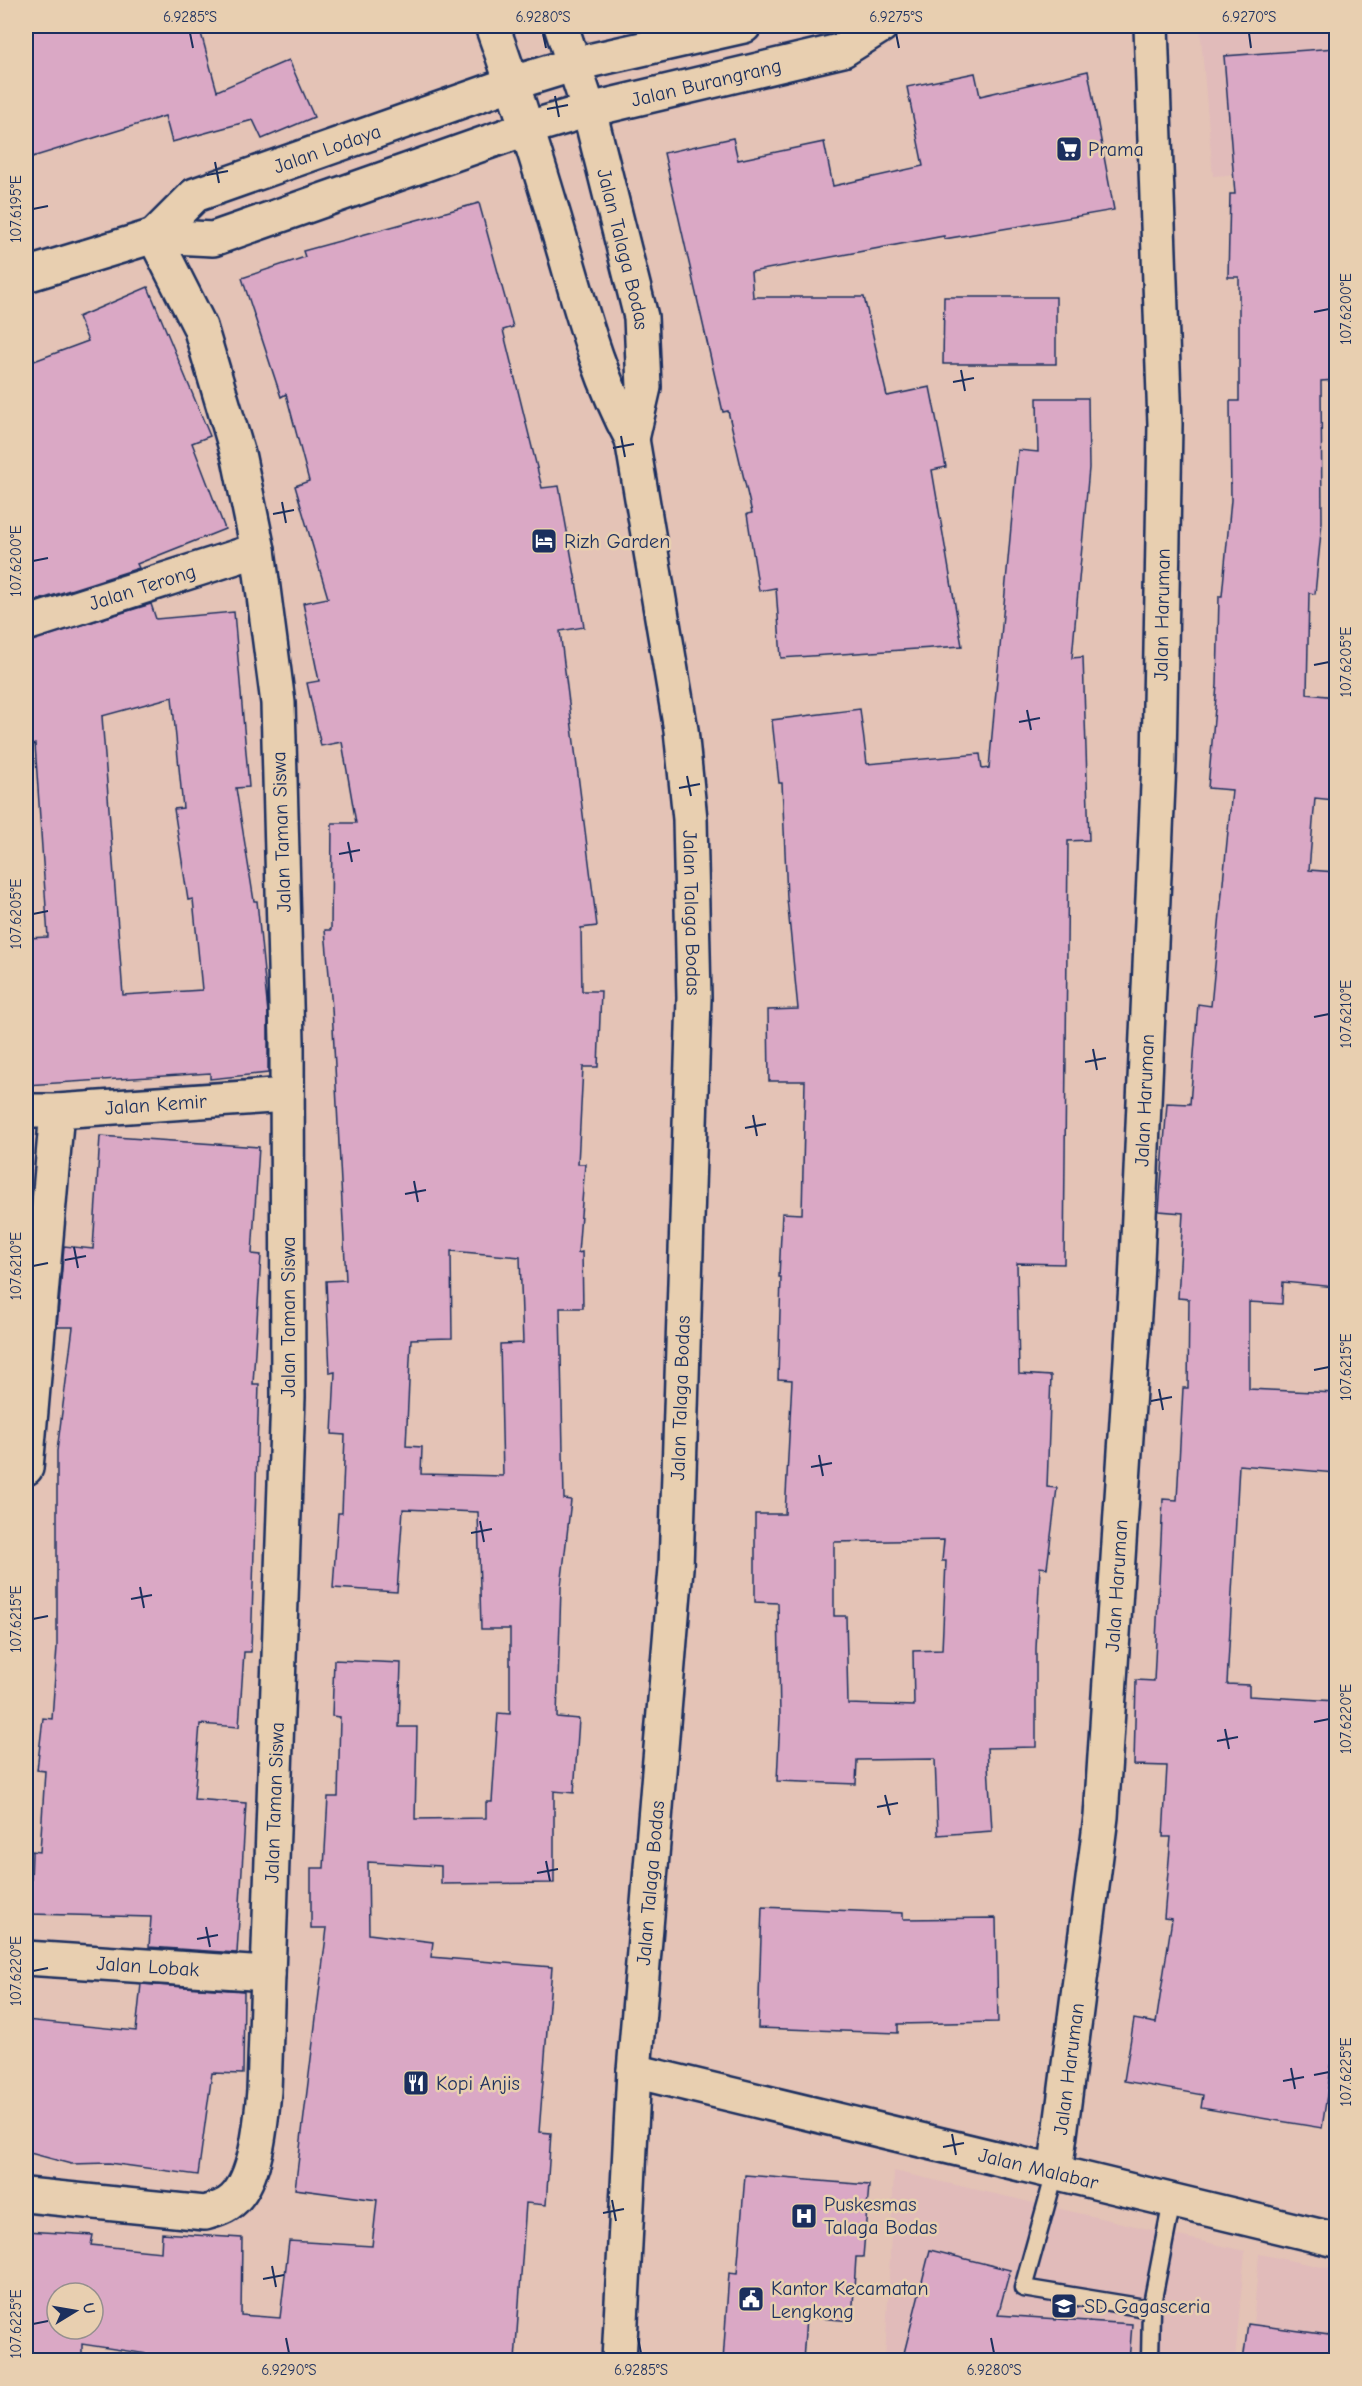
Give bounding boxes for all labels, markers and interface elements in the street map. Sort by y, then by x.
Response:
text: 6.9285°S [163,8,217,26]
text: 6.9280°S [515,8,571,26]
text: 6.9275°S [869,8,923,26]
text: 6.9270°S [1222,8,1276,26]
street label: Jalan Burangrang [629,54,784,112]
street label: Jalan Lodaya [271,119,384,178]
supermarket icon: Prama [1054,134,1084,164]
place label: Prama [1088,138,1144,161]
street label: Jalan Talaga Bodas [592,166,653,330]
text: 107.6195°E [7,175,25,243]
text: 107.6200°E [1337,273,1355,345]
text: 107.6200°E [7,525,25,597]
hotel icon: Rizh Garden [529,526,559,556]
place label: Rizh Garden [564,530,670,553]
street label: Jalan Haruman [1149,548,1175,681]
street label: Jalan Terong [86,560,199,615]
text: 107.6205°E [1337,627,1355,697]
street label: Jalan Taman Siswa [267,751,296,913]
street label: Jalan Talaga Bodas [678,830,705,996]
text: 107.6205°E [7,879,25,949]
text: 107.6210°E [1337,980,1355,1048]
street label: Jalan Haruman [1130,1033,1159,1167]
street label: Jalan Kemir [104,1090,208,1120]
text: 107.6210°E [7,1232,25,1300]
street label: Jalan Taman Siswa [277,1236,300,1398]
street label: Jalan Talaga Bodas [666,1315,695,1481]
text: 107.6215°E [1337,1333,1355,1401]
street label: Jalan Haruman [1101,1518,1133,1653]
text: 107.6215°E [7,1585,25,1653]
text: 107.6220°E [1337,1684,1355,1754]
street label: Jalan Taman Siswa [260,1722,289,1884]
street label: Jalan Talaga Bodas [632,1800,669,1966]
text: 107.6220°E [7,1936,25,2006]
street label: Jalan Lobak [96,1952,200,1981]
street label: Jalan Haruman [1049,2002,1089,2136]
text: 107.6225°E [1337,2037,1355,2107]
restaurant icon: Kopi Anjis [401,2068,431,2098]
place label: Kopi Anjis [436,2072,520,2095]
street label: Jalan Malabar [976,2143,1101,2194]
place label: Puskesmas Talaga Bodas [824,2193,937,2239]
hospital icon: Puskesmas Talaga Bodas [789,2201,819,2231]
place label: Kantor Kecamatan Lengkong [771,2277,928,2323]
north arrow [45,2281,105,2341]
public building icon: Kantor Kecamatan Lengkong [736,2284,766,2314]
text: 107.6225°E [7,2289,25,2359]
school or university icon: SD Gagasceria [1049,2291,1079,2321]
place label: SD Gagasceria [1084,2295,1211,2318]
text: U [79,2301,99,2315]
text: 6.9290°S [261,2361,317,2379]
text: 6.9285°S [614,2361,668,2379]
text: 6.9280°S [966,2361,1022,2379]

